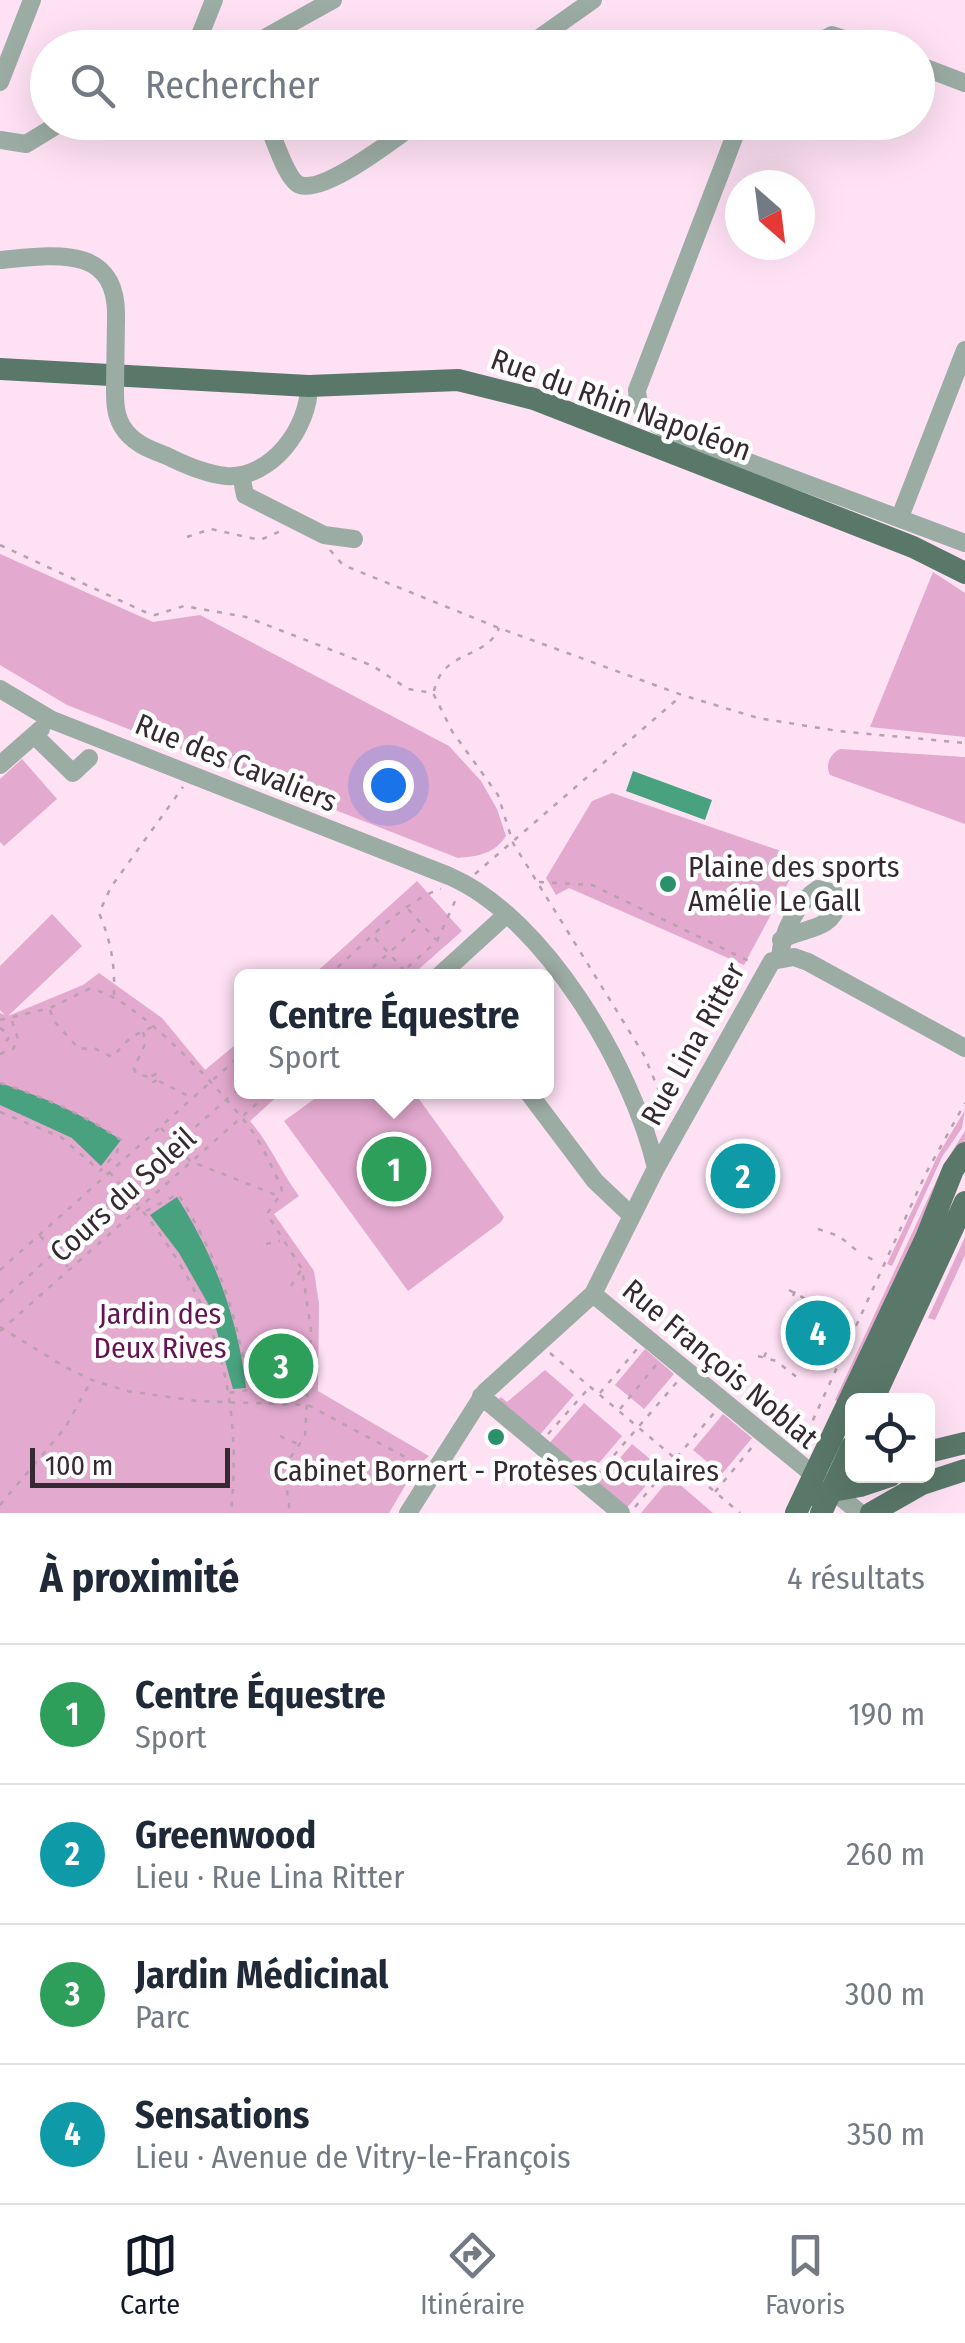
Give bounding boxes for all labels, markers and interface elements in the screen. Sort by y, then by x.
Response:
search box [30,30,935,140]
icon: search [65,58,120,113]
text: Rechercher [145,62,320,108]
north arrow [725,170,815,260]
street label: Rue du Rhin Napoléon [486,341,756,469]
street label: Rue des Cavaliers [130,706,342,820]
your location [363,760,414,811]
place label: Plaine des sports Amélie Le Gall [688,849,900,919]
marker: Plaine des sports Amélie Le Gall [657,873,679,895]
street label: Rue Lina Ritter [633,956,753,1132]
popup [234,969,554,1099]
text: Centre Équestre [269,992,519,1038]
text: Sport [269,1038,340,1076]
street label: Cours du Soleil [43,1120,203,1270]
pin: 1 [362,1132,426,1206]
pin: 2 [710,1138,776,1214]
street label: Rue François Noblat [615,1272,825,1456]
park label: Jardin des Deux Rives [94,1296,226,1366]
pin: 4 [786,1296,850,1370]
pin: 3 [248,1328,314,1404]
map controls [845,1393,935,1483]
button: locate [845,1393,935,1483]
marker: Cabinet Bornert - Protèses Oculaires [485,1426,507,1448]
scale bar [30,1443,230,1488]
text: 100 m [45,1449,113,1482]
place label: Cabinet Bornert - Protèses Oculaires [273,1453,719,1489]
text: À proximité [40,1553,239,1603]
text: 4 résultats [787,1559,925,1597]
text: Centre Équestre [135,1672,386,1718]
text: 1 [66,1695,79,1733]
text: 190 m [848,1695,925,1733]
text: Sport [135,1718,206,1756]
text: Greenwood [135,1812,316,1858]
text: 2 [65,1835,80,1873]
text: 260 m [846,1835,925,1873]
text: Lieu · Rue Lina Ritter [135,1858,404,1896]
text: Jardin Médicinal [135,1952,389,1998]
text: 3 [65,1975,80,2013]
text: 300 m [845,1975,925,2013]
text: Parc [135,1998,190,2036]
text: Sensations [135,2092,309,2138]
text: 4 [64,2115,81,2153]
text: 350 m [847,2115,925,2153]
text: Lieu · Avenue de Vitry-le-François [135,2138,571,2176]
tab: Carte [120,2228,180,2321]
tab: Itinéraire [420,2228,525,2321]
tab: Favoris [765,2228,845,2321]

